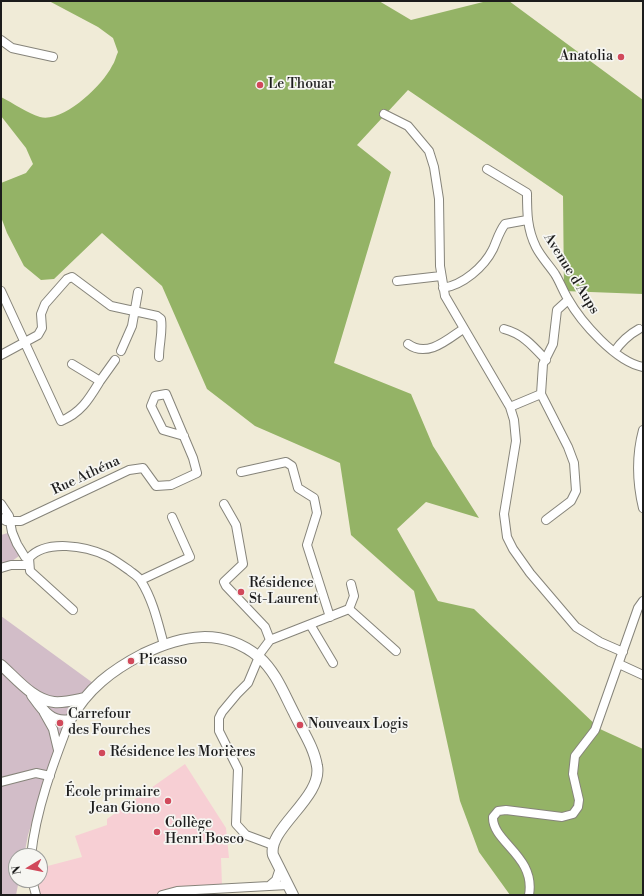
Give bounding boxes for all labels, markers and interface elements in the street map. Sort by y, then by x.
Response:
place label: Anatolia [559,49,613,65]
marker: Anatolia [616,52,626,62]
place label: Le Thouar [268,77,334,93]
marker: Le Thouar [255,80,265,90]
street label: Avenue d'Aups [540,231,602,317]
street label: Rue Athéna [49,453,123,499]
place label: Résidence St-Laurent [249,576,318,608]
marker: Résidence St-Laurent [236,587,246,597]
place label: Picasso [139,653,187,669]
marker: Picasso [126,656,136,666]
place label: Carrefour des Fourches [68,707,150,740]
place label: Nouveaux Logis [308,717,408,733]
marker: Carrefour des Fourches [55,718,65,728]
marker: Nouveaux Logis [295,720,305,730]
place label: Résidence les Morières [110,745,255,761]
marker: Résidence les Morières [97,748,107,758]
place label: École primaire Jean Giono [65,785,160,818]
marker: École primaire Jean Giono [163,796,173,806]
place label: Collège Henri Bosco [165,816,244,848]
marker: Collège Henri Bosco [152,827,162,837]
north arrow [8,848,48,888]
text: N [10,864,25,875]

